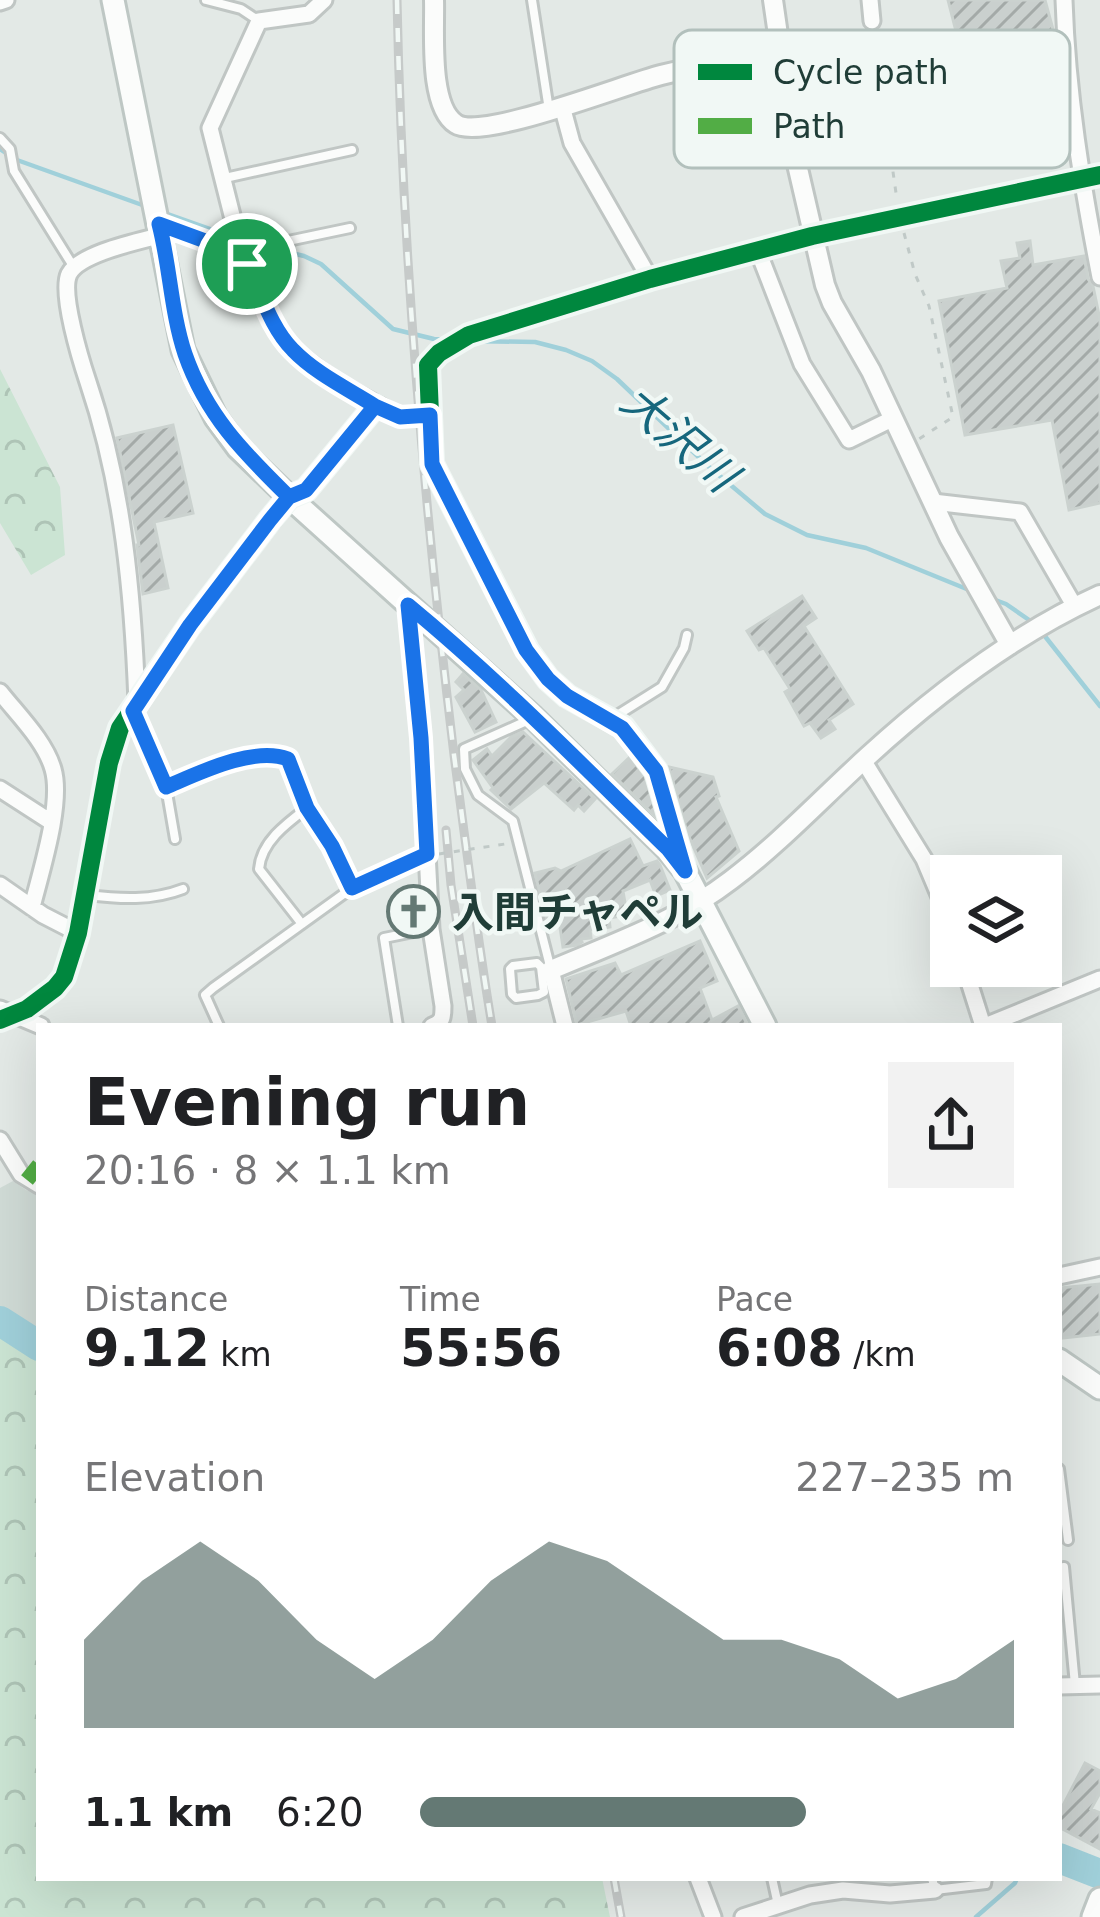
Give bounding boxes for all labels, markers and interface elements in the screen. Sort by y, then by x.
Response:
legend [674,30,1070,168]
text: Cycle path [773,53,949,92]
text: Path [773,107,846,146]
pin [196,213,298,315]
icon: arrive [214,231,280,297]
water label: 大沢川 [611,374,750,505]
map controls [930,855,1062,987]
button: layers [930,855,1062,987]
church icon: 入間チャペル [385,884,441,940]
place label: 入間チャペル [452,888,704,937]
button: share [888,1062,1014,1188]
text: Evening run [84,1064,530,1141]
text: 20:16 · 8 × 1.1 km [84,1148,451,1193]
text: Distance [84,1280,228,1319]
text: Time [400,1280,481,1319]
text: Pace [716,1280,793,1319]
text: 9.12 [84,1319,210,1378]
text: 55:56 [400,1319,562,1378]
text: 6:08 [716,1319,843,1378]
text: km [210,1335,272,1374]
text: /km [843,1335,916,1374]
text: Elevation [84,1455,265,1500]
text: 227–235 m [795,1455,1014,1500]
text: 1.1 km [84,1790,233,1835]
text: 6:20 [276,1790,364,1835]

